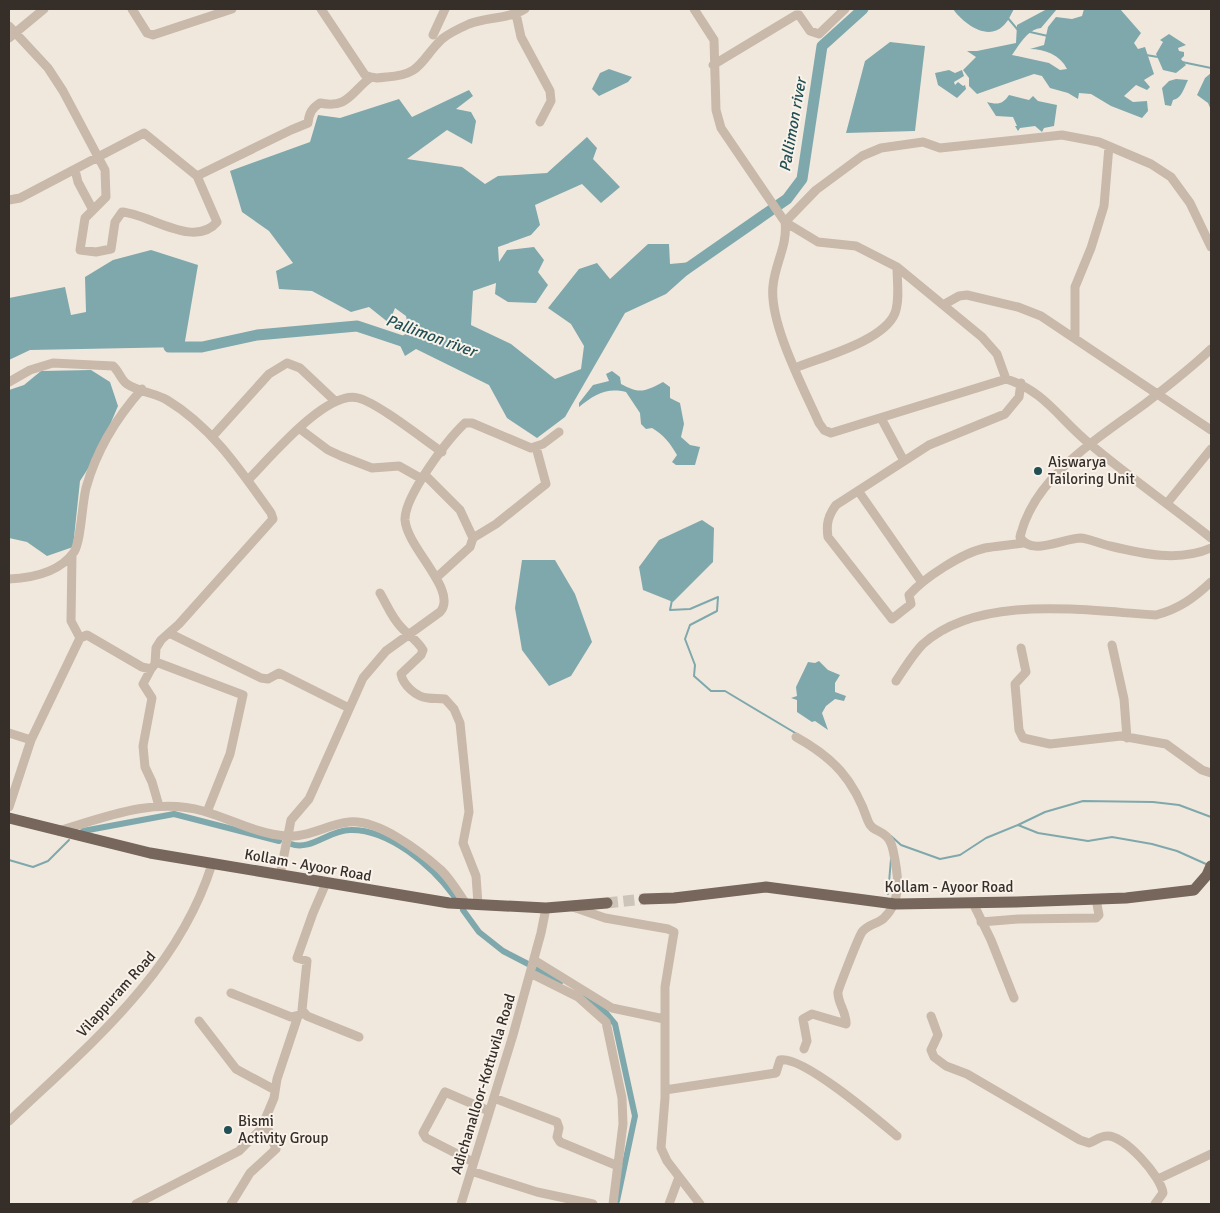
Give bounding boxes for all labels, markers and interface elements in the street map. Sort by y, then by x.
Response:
water label: Pallimon river [775,74,811,173]
water label: Pallimon river [383,310,481,362]
place label: Aiswarya Tailoring Unit [1048,453,1135,488]
marker: Aiswarya Tailoring Unit [1032,465,1044,477]
street label: Kollam - Ayoor Road [243,845,373,885]
street label: Kollam - Ayoor Road [885,878,1013,896]
street label: Vilappuram Road [73,947,159,1041]
street label: Adichanalloor-Kottuvila Road [447,992,519,1176]
place label: Bismi Activity Group [238,1112,329,1147]
marker: Bismi Activity Group [222,1124,234,1136]

